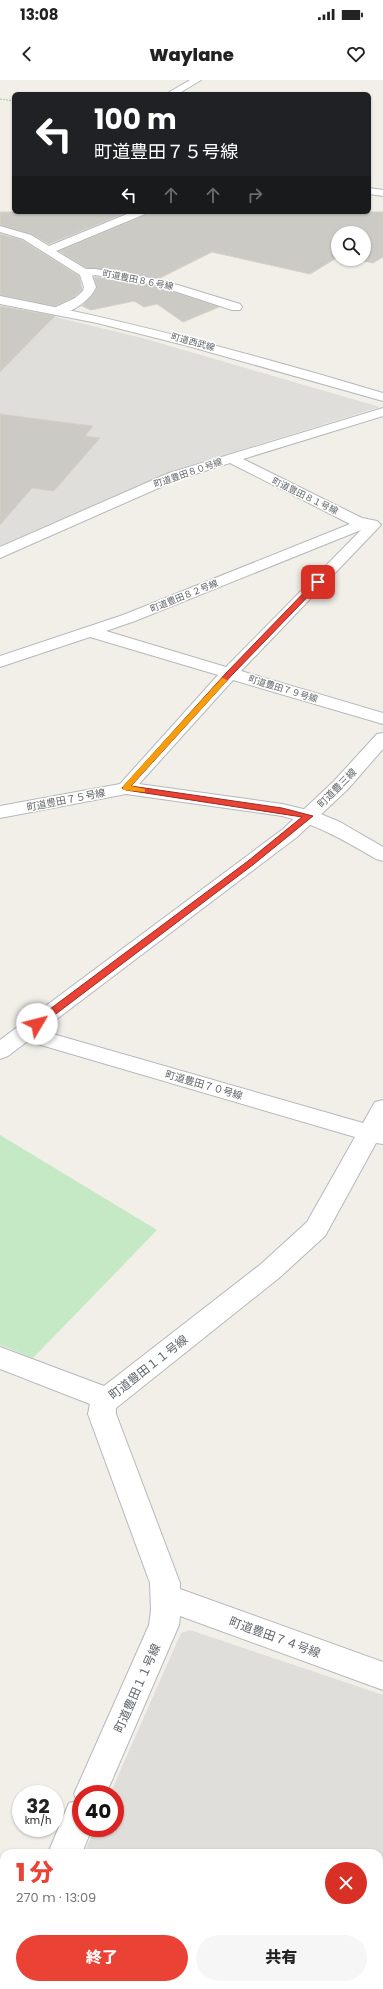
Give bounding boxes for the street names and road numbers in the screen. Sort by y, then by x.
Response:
street label: 町道豊田８６号線 [102,267,175,293]
street label: 町道西武線 [170,330,217,354]
street label: 町道豊田８０号線 [152,455,225,490]
street label: 町道豊田８１号線 [270,475,341,518]
street label: 町道豊田８２号線 [148,577,221,615]
street label: 町道豊田７９号線 [247,673,320,706]
street label: 町道豊三線 [314,765,360,811]
street label: 町道豊田７５号線 [25,785,107,815]
street label: 町道豊田７０号線 [163,1067,245,1103]
street label: 町道豊田１１号線 [105,1331,191,1403]
street label: 町道豊田７４号線 [227,1613,323,1661]
street label: 町道豊田１１号線 [110,1641,164,1735]

